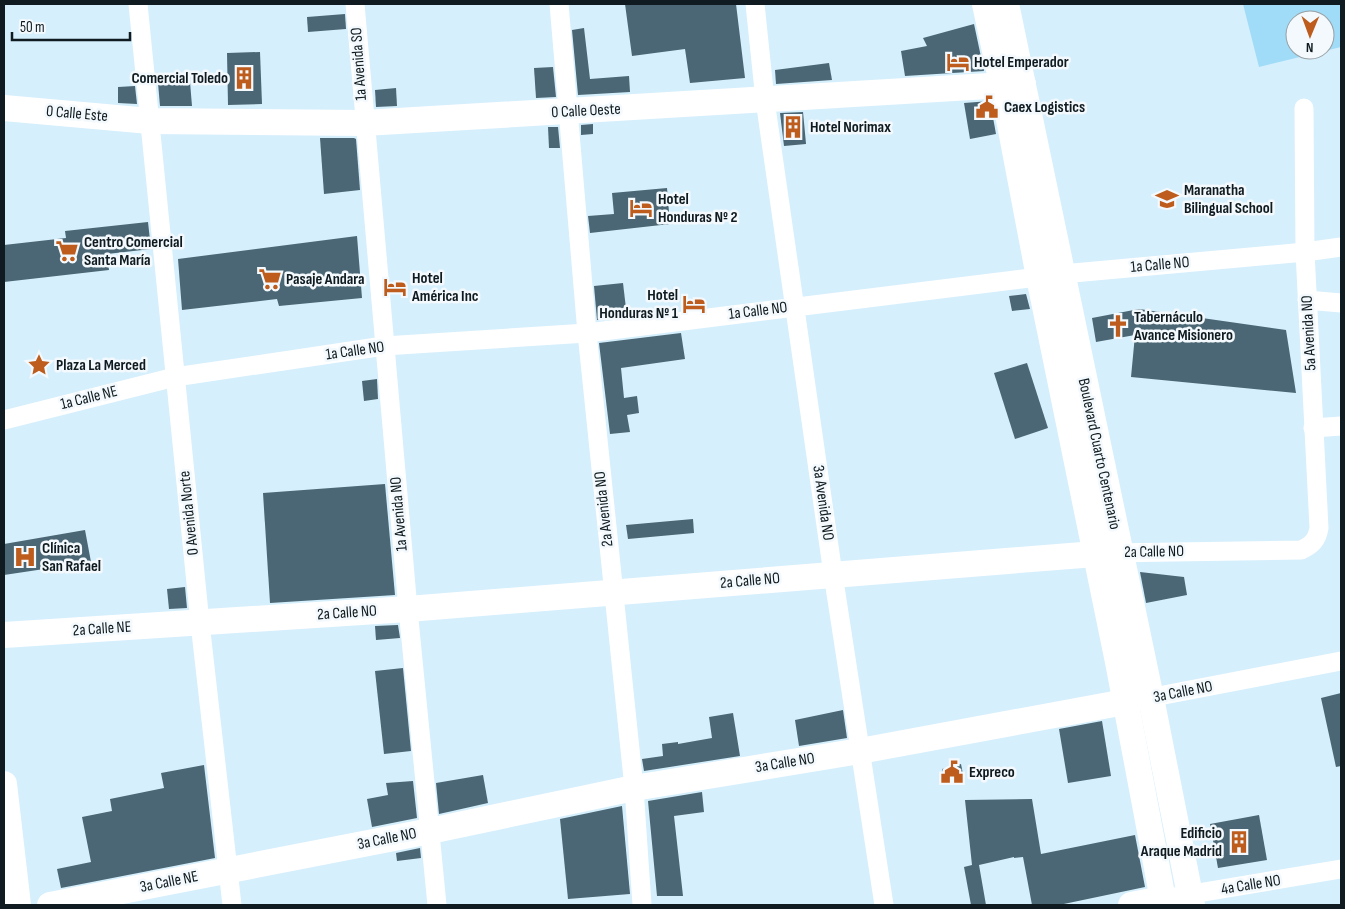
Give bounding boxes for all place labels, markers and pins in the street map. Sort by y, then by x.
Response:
hotel icon: Hotel Emperador [945,49,971,75]
place label: Hotel Emperador [974,53,1069,72]
building icon: Comercial Toledo [231,65,257,91]
place label: Comercial Toledo [131,69,228,88]
public building icon: Caex Logistics [974,94,1000,120]
place label: Caex Logistics [1004,98,1085,117]
building icon: Hotel Norimax [780,114,806,140]
place label: Hotel Norimax [810,118,891,137]
place label: Maranatha Bilingual School [1184,181,1273,218]
school or university icon: Maranatha Bilingual School [1154,186,1180,212]
place label: Hotel Honduras Nº 2 [658,190,738,227]
hotel icon: Hotel Honduras Nº 2 [628,195,654,221]
place label: Centro Comercial Santa María [84,233,183,270]
supermarket icon: Centro Comercial Santa María [54,238,80,264]
supermarket icon: Pasaje Andara [257,266,283,292]
place label: Hotel América Inc [411,269,479,306]
place label: Pasaje Andara [286,270,365,289]
hotel icon: Hotel América Inc [382,274,408,300]
place label: Hotel Honduras Nº 1 [599,286,679,323]
hotel icon: Hotel Honduras Nº 1 [681,291,707,317]
place label: Tabernáculo Avance Misionero [1133,308,1233,345]
church icon: Tabernáculo Avance Misionero [1105,313,1131,339]
place icon: Plaza La Merced [26,352,52,378]
place label: Plaza La Merced [56,356,146,375]
place label: Clínica San Rafael [42,539,101,576]
hospital icon: Clínica San Rafael [12,544,38,570]
public building icon: Expreco [939,759,965,785]
place label: Expreco [969,763,1015,782]
place label: Edificio Araque Madrid [1140,824,1222,861]
building icon: Edificio Araque Madrid [1226,829,1252,855]

